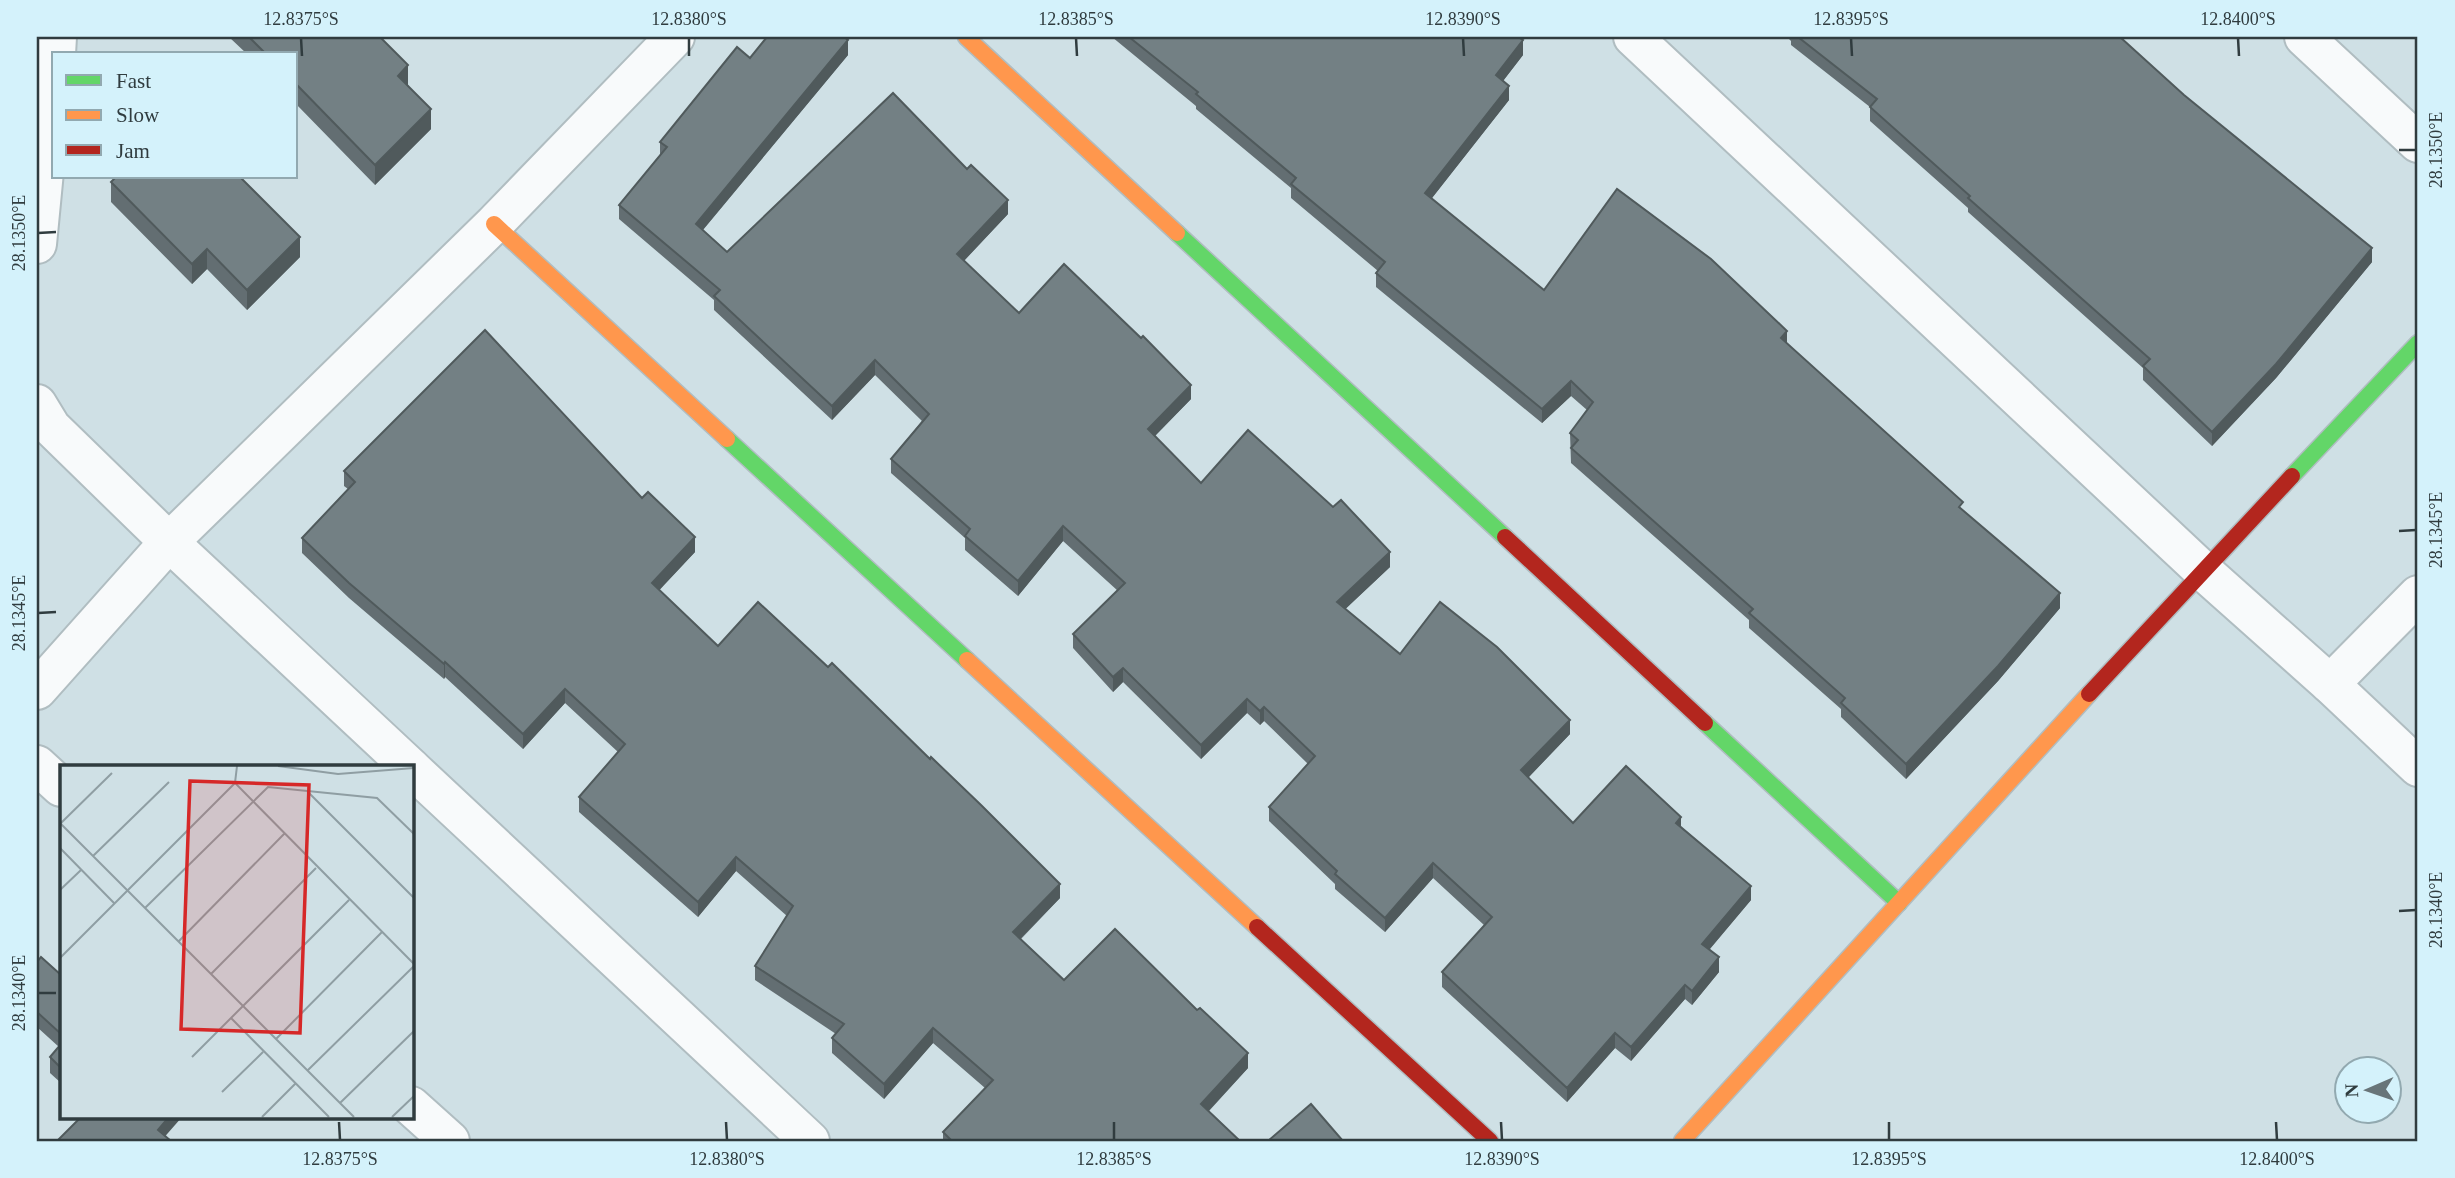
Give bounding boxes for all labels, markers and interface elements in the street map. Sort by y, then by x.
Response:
text: 12.8375°S [263,9,339,29]
text: 12.8380°S [651,9,727,29]
text: 12.8385°S [1038,9,1114,29]
text: 12.8390°S [1425,9,1501,29]
text: 12.8395°S [1813,9,1889,29]
text: 12.8400°S [2200,9,2276,29]
legend [52,52,298,178]
text: Fast [116,69,151,93]
text: Slow [116,103,160,127]
text: 28.1350°E [2426,112,2446,188]
text: Jam [116,139,150,163]
text: 28.1350°E [9,195,29,271]
text: 28.1345°E [2426,492,2446,568]
text: 28.1345°E [9,575,29,651]
inset map [60,765,413,1118]
text: 28.1340°E [2426,872,2446,948]
text: 28.1340°E [9,955,29,1031]
north arrow [2332,1056,2402,1126]
text: N [2341,1083,2362,1098]
text: 12.8375°S [302,1149,378,1169]
text: 12.8380°S [689,1149,765,1169]
text: 12.8385°S [1076,1149,1152,1169]
text: 12.8390°S [1464,1149,1540,1169]
text: 12.8395°S [1851,1149,1927,1169]
text: 12.8400°S [2239,1149,2315,1169]

